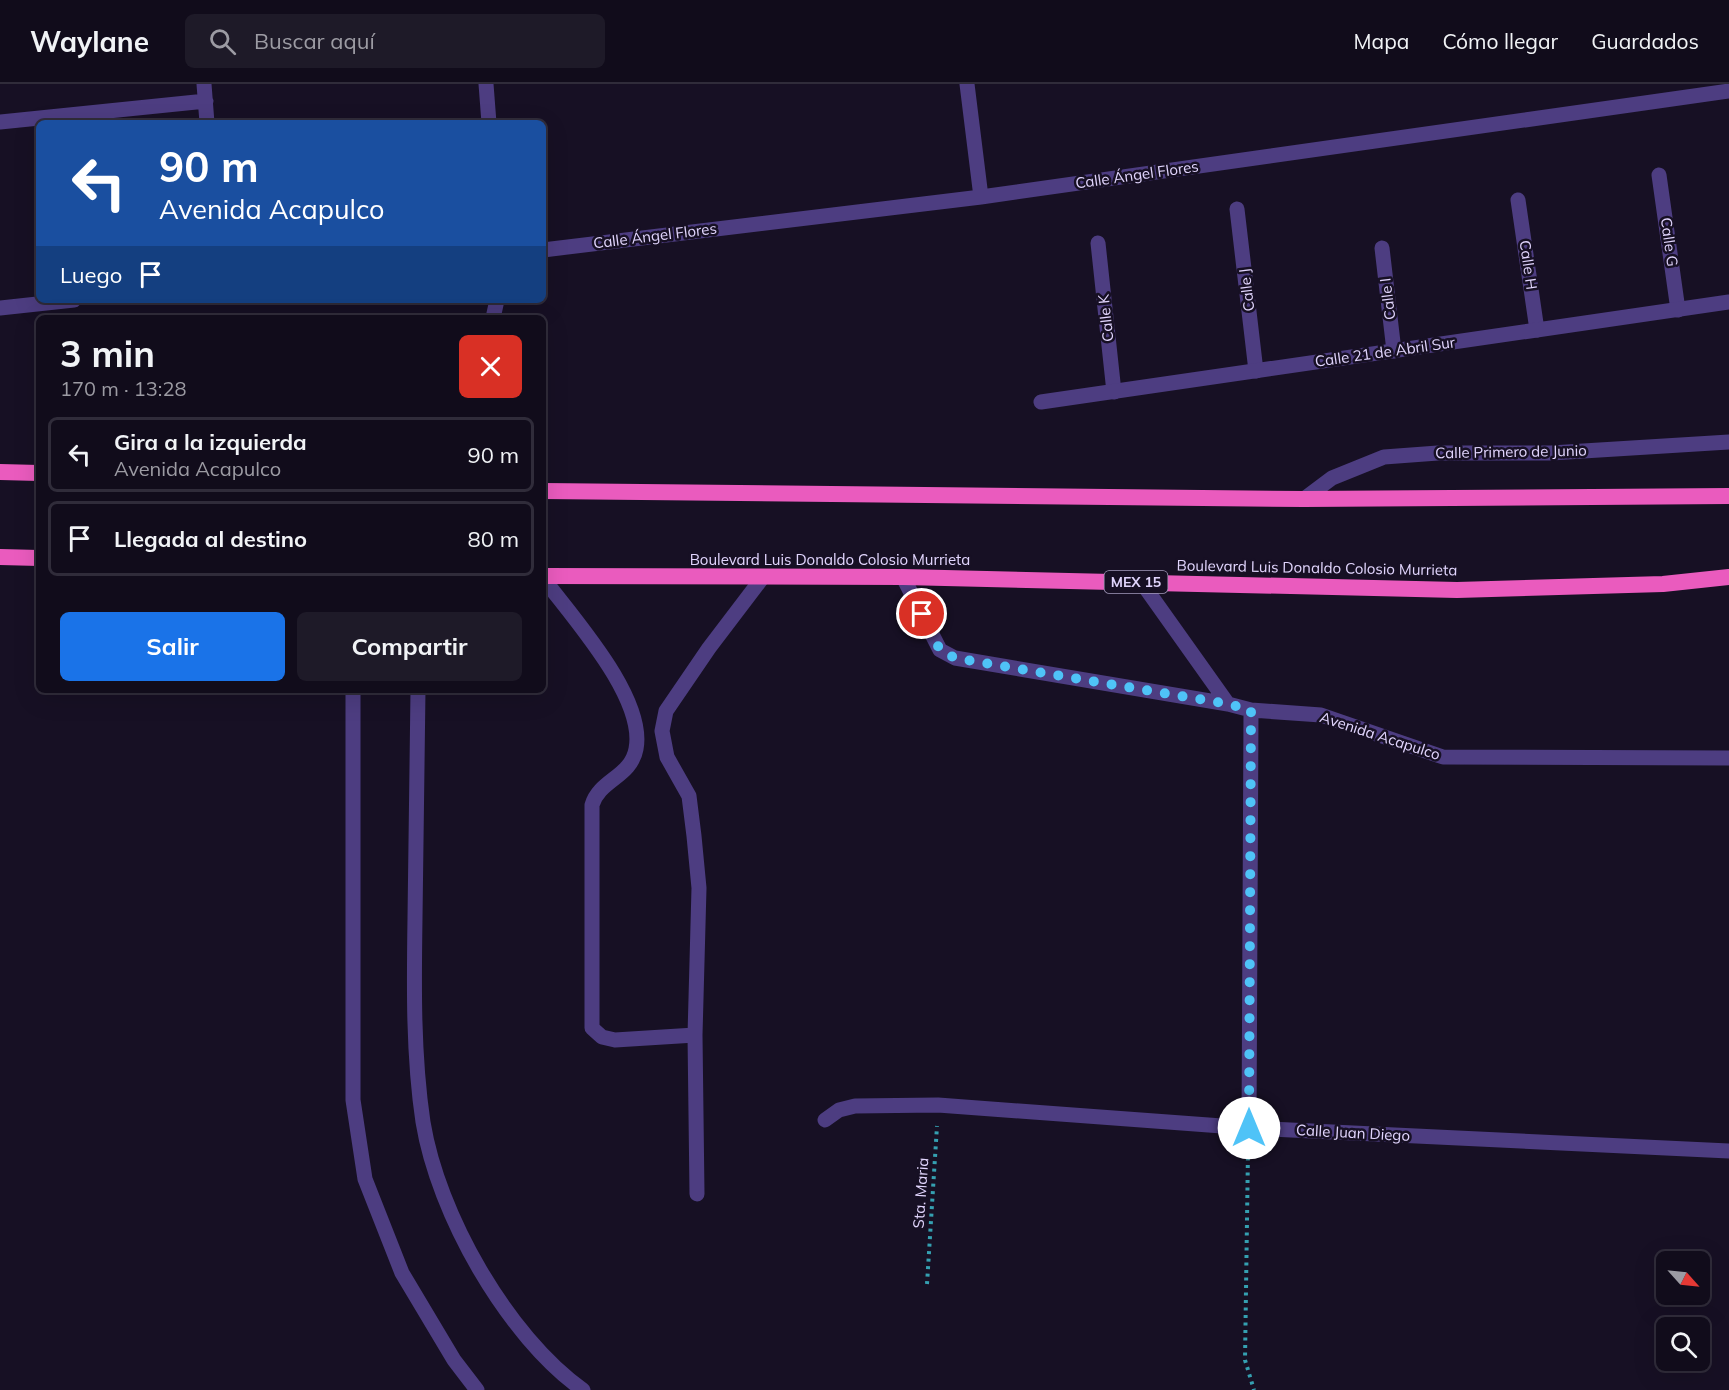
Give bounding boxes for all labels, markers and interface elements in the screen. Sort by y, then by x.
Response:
search box [185,14,605,68]
text: Waylane [30,24,149,59]
icon: search [206,25,239,58]
text: Buscar aquí [254,27,375,55]
text: Mapa [1354,28,1409,54]
text: Cómo llegar [1442,28,1558,54]
text: Guardados [1591,28,1699,54]
text: 90 m [159,140,259,193]
icon: left [60,144,138,222]
street label: Calle Ángel Flores [1074,156,1200,193]
text: Avenida Acapulco [159,192,385,226]
street label: Calle G [1657,216,1682,268]
street label: Calle Ángel Flores [592,219,718,253]
street label: Calle H [1516,239,1541,291]
icon: arrive [134,258,167,291]
text: Luego [60,261,122,289]
street label: Calle J [1234,267,1259,313]
street label: Calle I [1376,277,1399,321]
street label: Calle K [1094,293,1117,343]
text: 3 min [60,331,155,376]
street label: Calle 21 de Abril Sur [1314,332,1457,371]
button: close [459,335,522,398]
text: 170 m · 13:28 [60,376,186,401]
text: Gira a la izquierda [114,428,307,456]
icon: left [63,438,96,471]
text: 90 m [468,441,519,469]
street label: Calle Primero de Junio [1435,441,1587,462]
text: Avenida Acapulco [114,456,281,481]
icon: arrive [63,522,96,555]
text: Llegada al destino [114,525,307,553]
text: 80 m [468,525,519,553]
street label: Boulevard Luis Donaldo Colosio Murrieta [690,550,970,569]
street label: Boulevard Luis Donaldo Colosio Murrieta [1177,556,1457,579]
road number: MEX 15 [1104,571,1168,593]
pin [896,588,947,639]
icon: arrive [905,597,938,630]
button: Salir [60,612,285,681]
button: Compartir [297,612,522,681]
street label: Avenida Acapulco [1318,707,1443,764]
position arrow [1217,1096,1281,1160]
street label: Calle Juan Diego [1296,1120,1410,1145]
street label: Sta. Maria [909,1157,932,1229]
north arrow [1656,1251,1710,1305]
map controls [1656,1251,1710,1371]
button: search [1656,1317,1710,1371]

